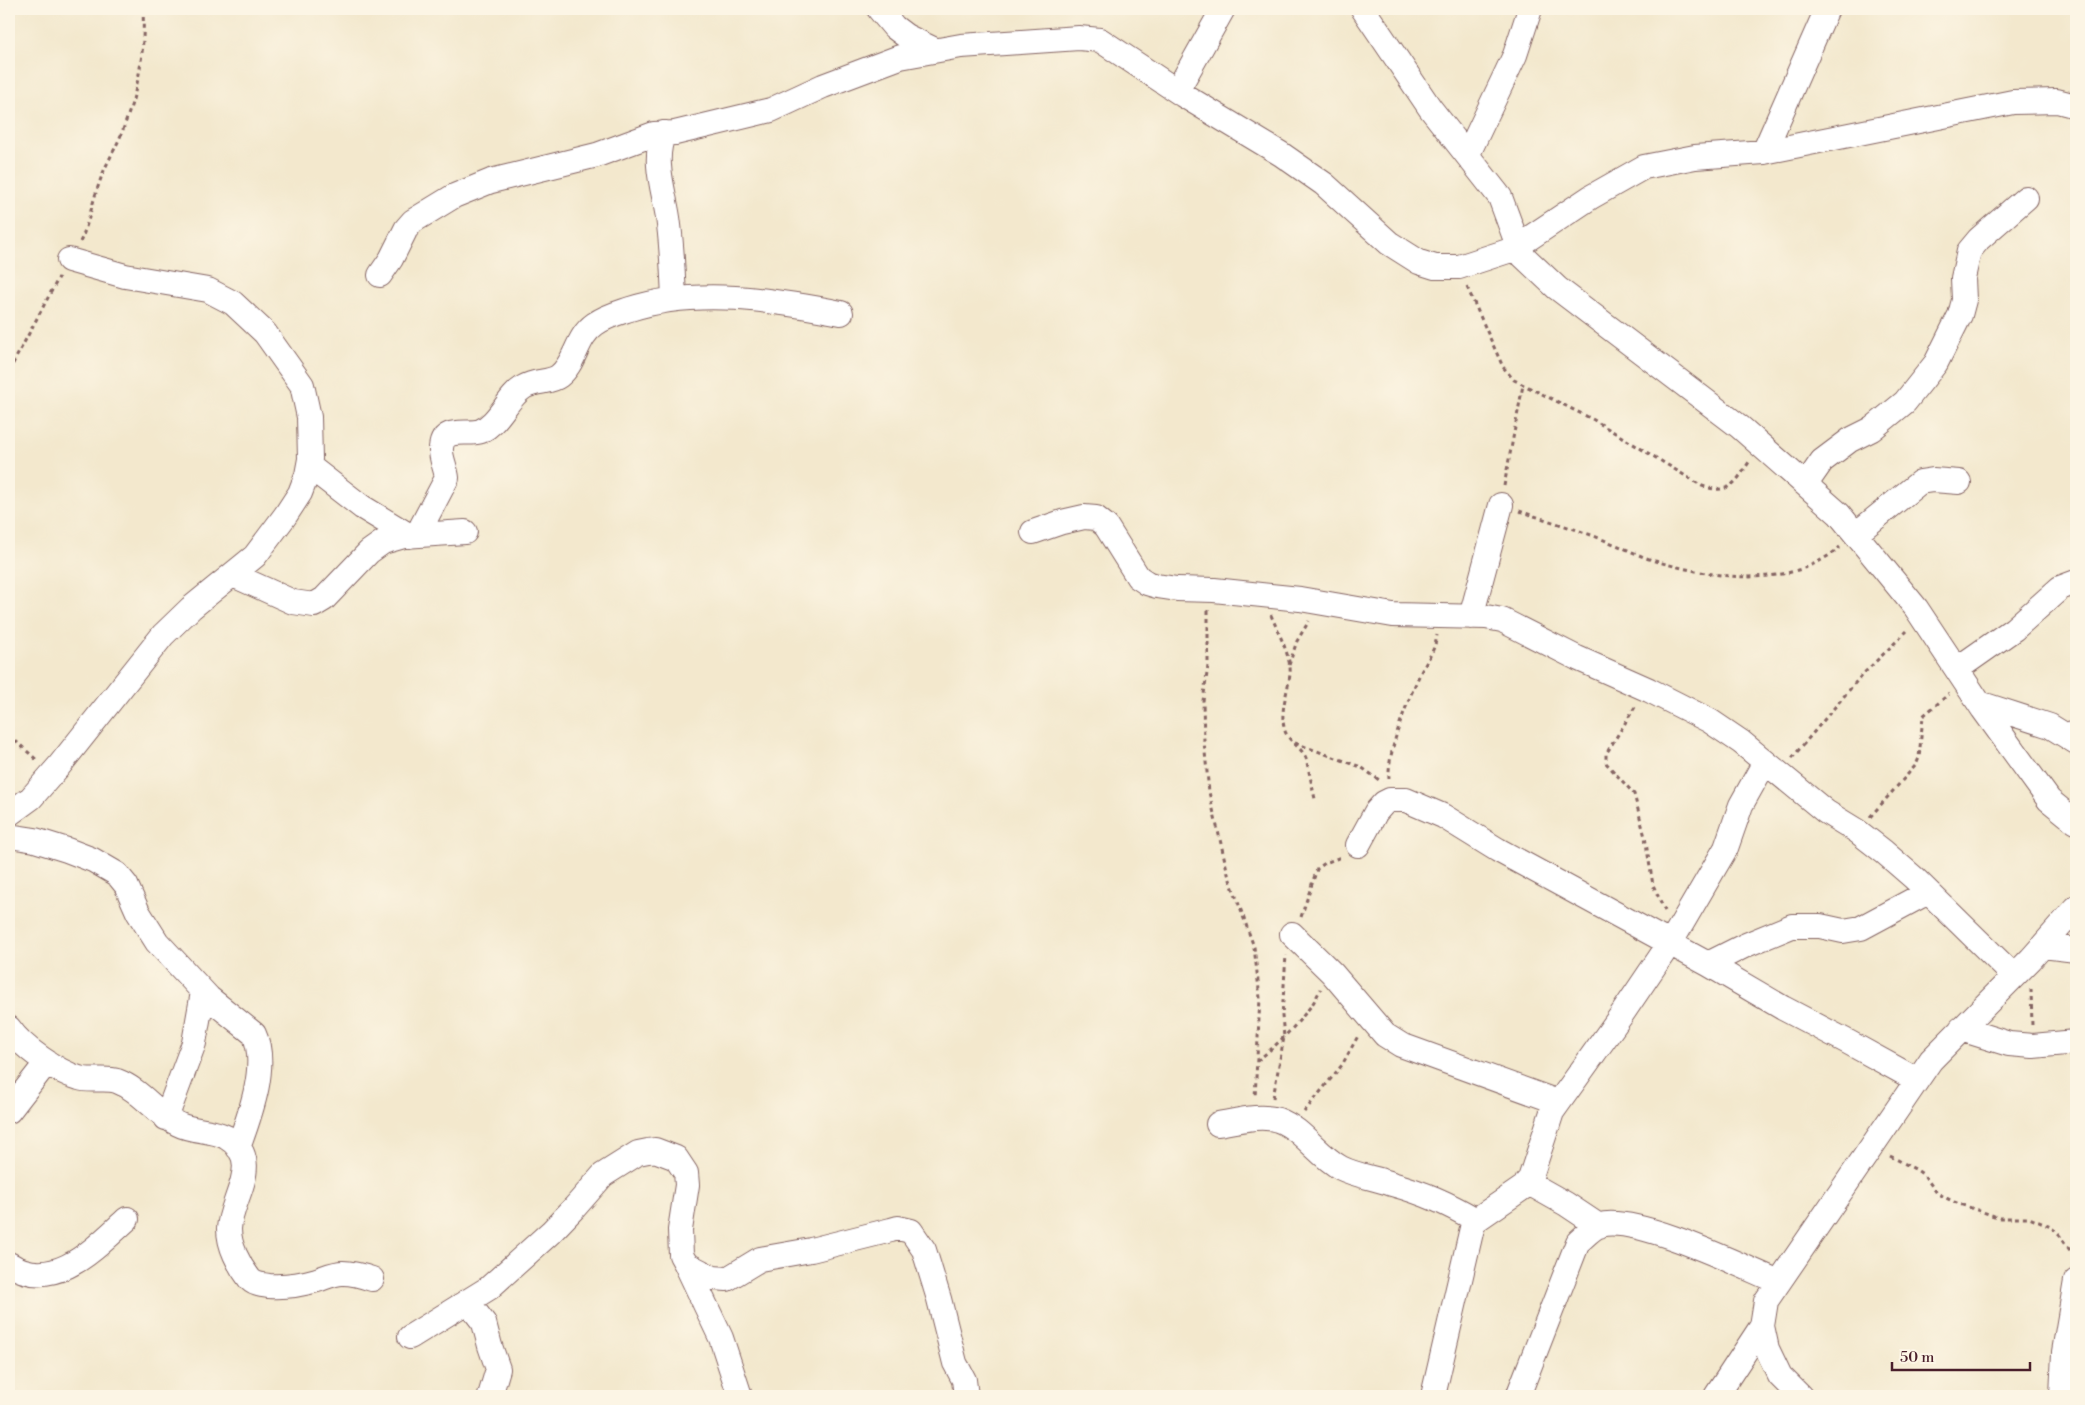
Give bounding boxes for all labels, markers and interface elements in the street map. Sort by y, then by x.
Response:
scale bar [1892,1340,2030,1372]
text: 50 m [1900,1348,1934,1367]

